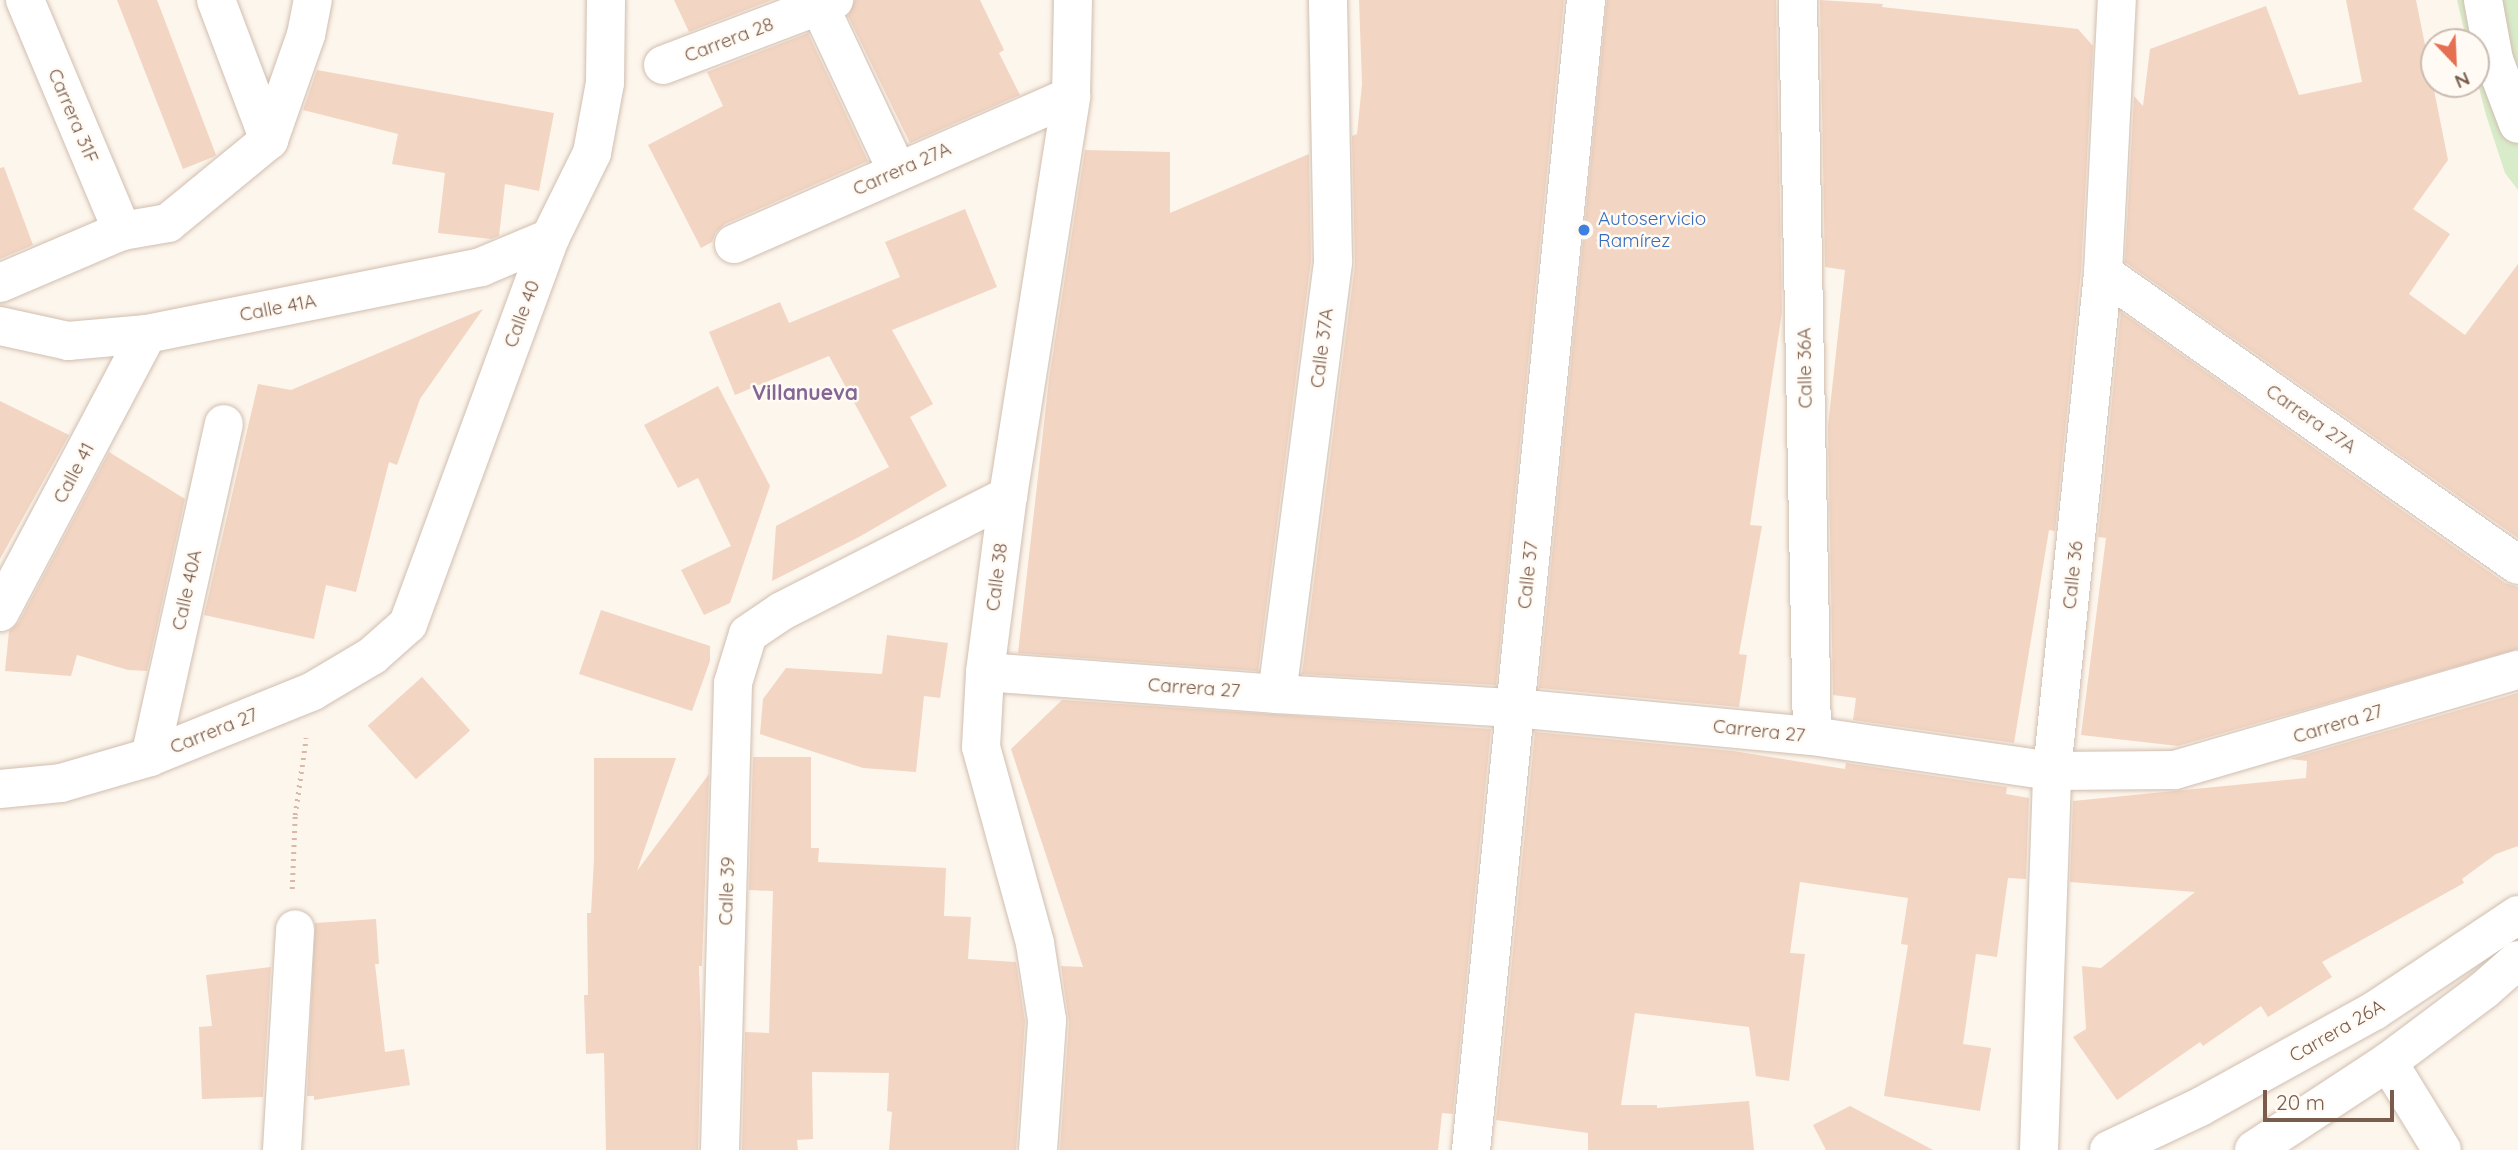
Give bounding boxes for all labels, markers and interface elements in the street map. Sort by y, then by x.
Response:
street label: Carrera 28 [681,13,777,67]
north arrow [2420,28,2490,98]
street label: Carrera 31F [43,65,103,167]
text: N [2451,67,2474,94]
street label: Carrera 27A [849,137,955,201]
place label: Autoservicio Ramírez [1598,208,1706,252]
marker: Autoservicio Ramírez [1576,222,1592,238]
street label: Calle 40 [499,277,545,351]
street label: Calle 41A [238,289,318,327]
street label: Calle 37A [1306,307,1338,389]
street label: Calle 36A [1793,327,1817,409]
district label: Villanueva [752,379,858,405]
street label: Carrera 27A [2262,380,2360,458]
street label: Calle 41 [49,439,99,507]
street label: Calle 37 [1513,540,1543,610]
street label: Calle 36 [2058,540,2088,610]
street label: Calle 38 [982,542,1012,612]
street label: Calle 40A [167,548,207,632]
street label: Carrera 27 [1147,673,1241,703]
street label: Carrera 27 [2290,700,2386,748]
street label: Carrera 27 [167,703,261,759]
street label: Carrera 27 [1712,715,1806,747]
street label: Calle 39 [714,856,740,926]
street label: Carrera 26A [2286,995,2388,1067]
scale bar [2266,1076,2397,1120]
text: 20 m [2276,1089,2325,1115]

